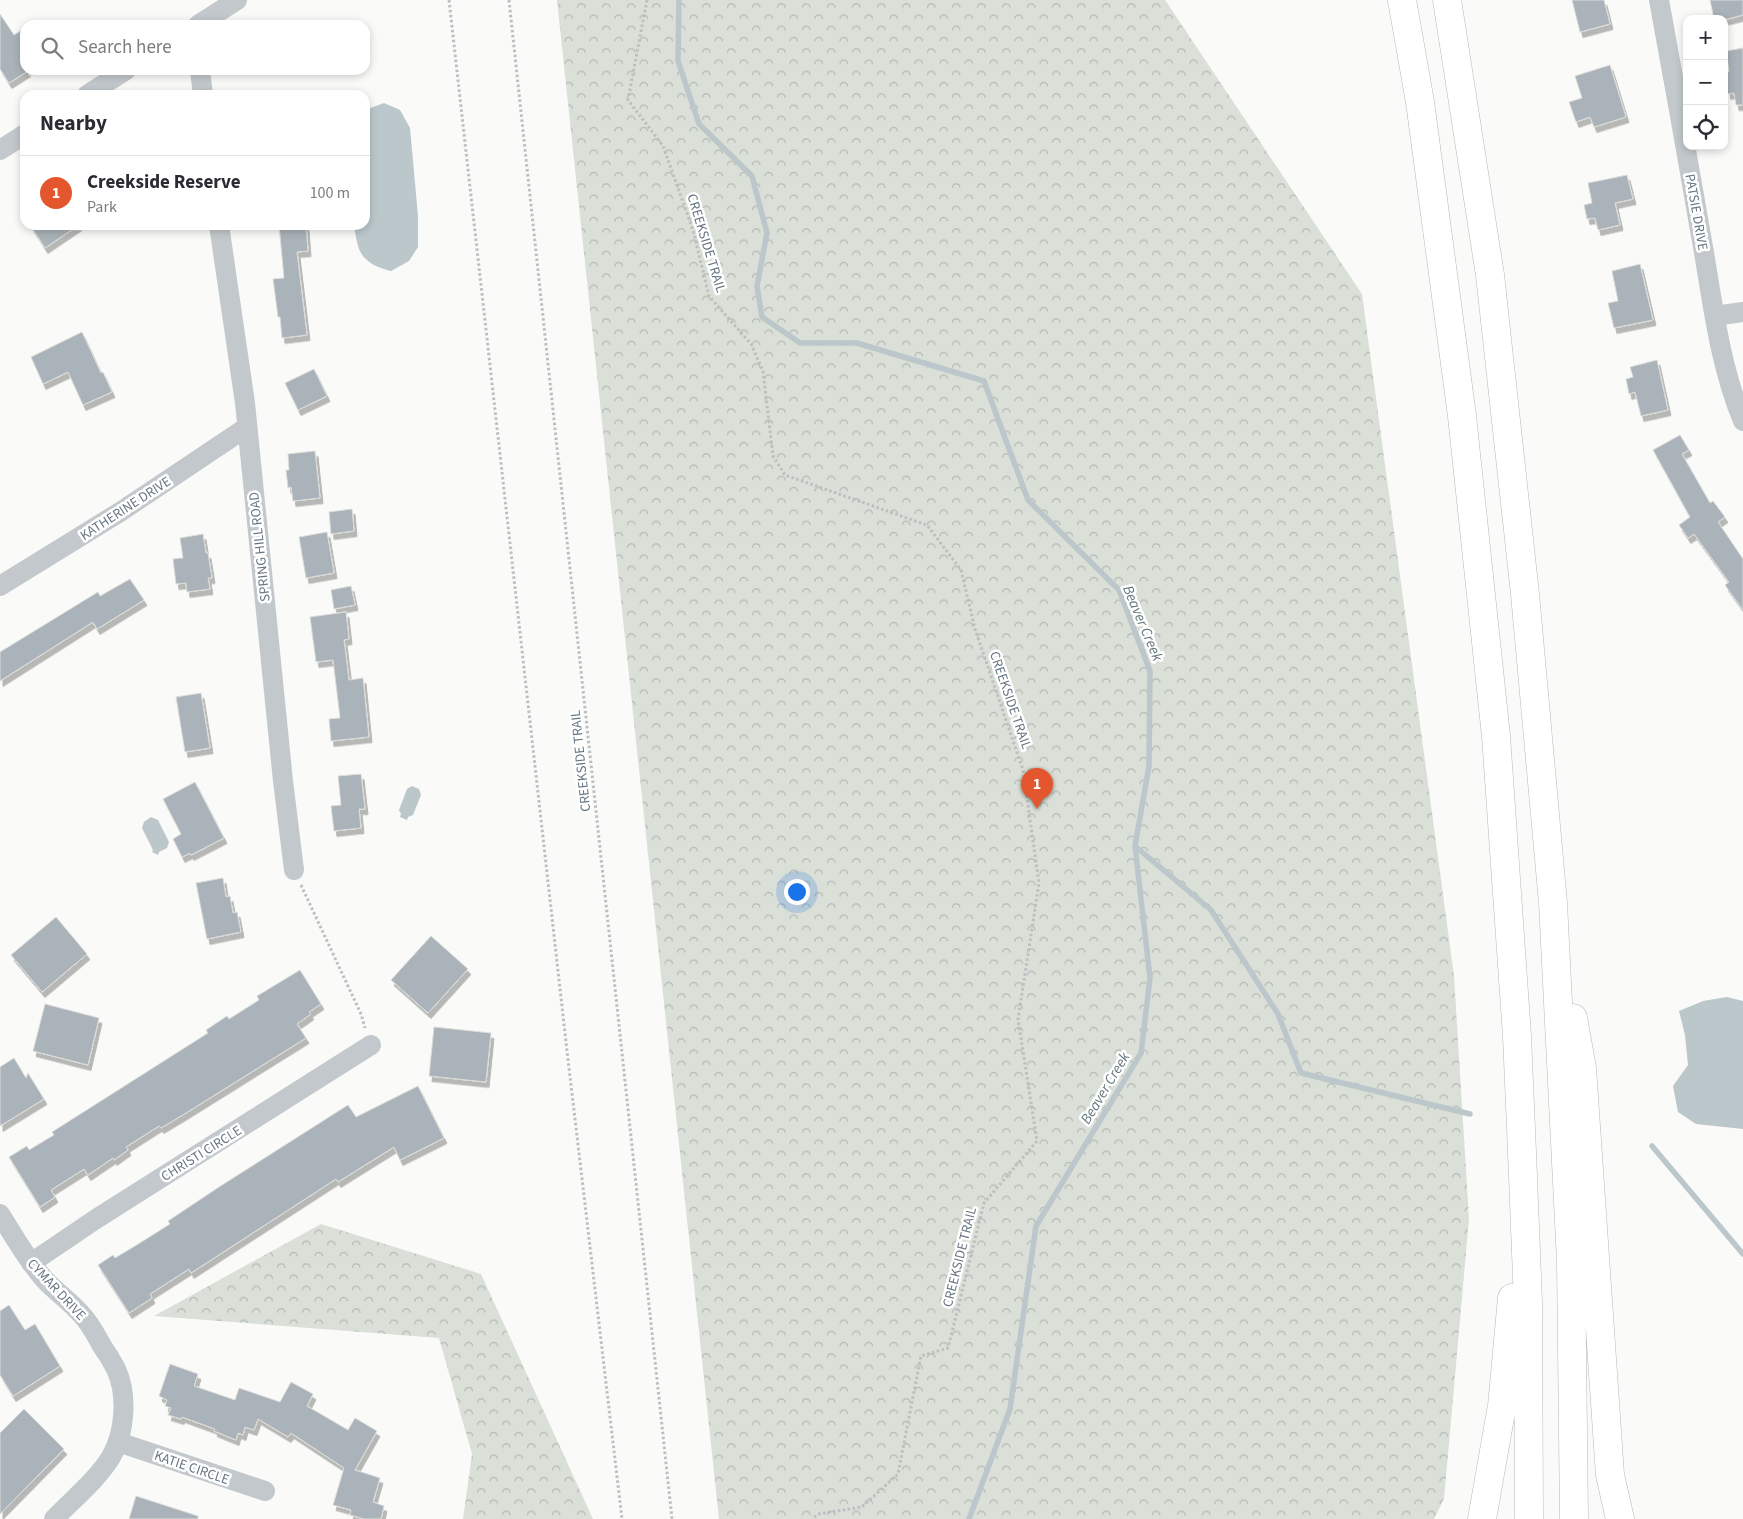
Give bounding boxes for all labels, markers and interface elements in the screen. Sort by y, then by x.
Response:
map controls [1683,15,1728,150]
button: + [1683,15,1728,60]
search box [20,20,370,75]
icon: search [38,34,66,62]
text: Search here [78,34,172,61]
button: − [1683,60,1728,105]
button: locate [1683,105,1728,150]
text: Nearby [40,108,107,138]
text: Creekside Reserve [87,169,241,196]
street label: PATSIE DRIVE [1679,172,1713,252]
text: 1 [52,182,60,204]
text: 100 m [310,182,350,204]
street label: CREEKSIDE TRAIL [682,192,731,295]
text: Park [87,196,117,218]
street label: KATHERINE DRIVE [76,472,175,546]
street label: SPRING HILL ROAD [244,491,276,603]
water label: Beaver Creek [1117,582,1168,665]
street label: CREEKSIDE TRAIL [984,649,1036,752]
street label: CREEKSIDE TRAIL [566,709,596,813]
pin: 1 [1021,768,1053,809]
your location [784,879,810,905]
water label: Beaver Creek [1076,1048,1136,1128]
street label: CHRISTI CIRCLE [157,1121,246,1187]
street label: CREEKSIDE TRAIL [938,1205,982,1309]
street label: CYMAR DRIVE [22,1254,90,1325]
street label: KATIE CIRCLE [152,1446,232,1490]

